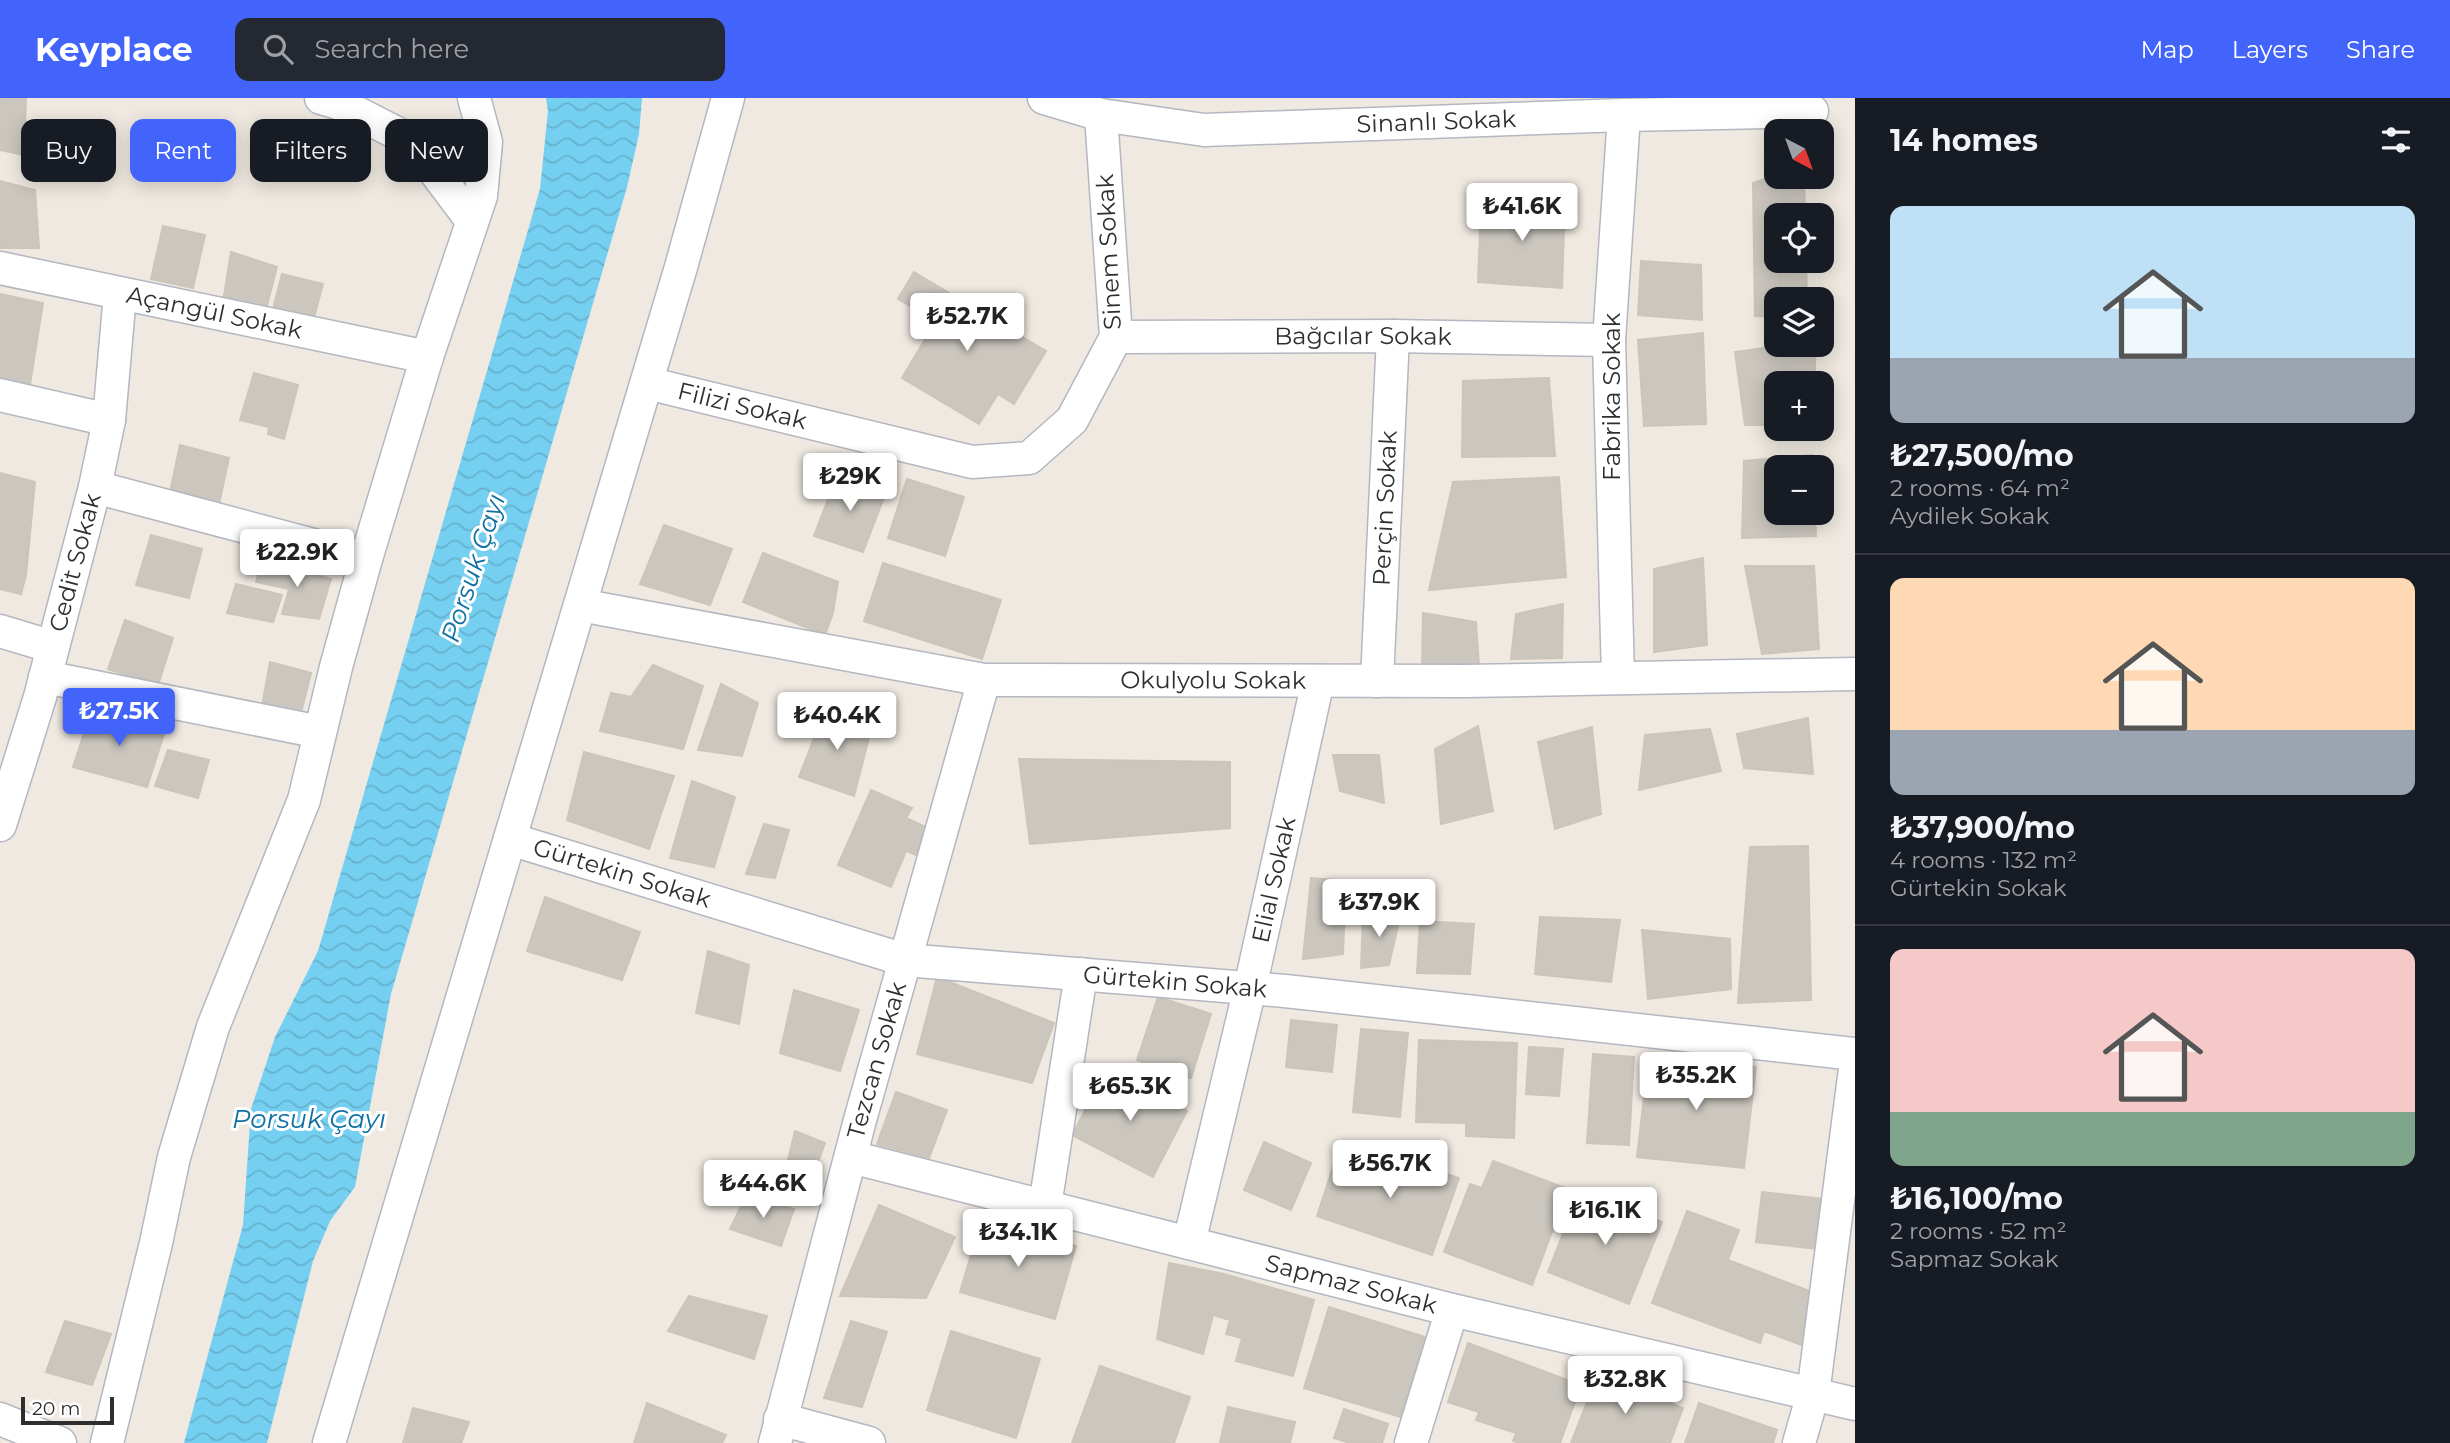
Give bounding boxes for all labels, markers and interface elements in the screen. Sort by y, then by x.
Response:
search box [235,18,725,81]
text: Keyplace [35,29,193,69]
icon: search [259,30,297,68]
text: Search here [315,33,469,65]
text: Map [2140,35,2194,64]
text: Layers [2232,35,2308,64]
text: Share [2346,35,2415,64]
street label: Sinanlı Sokak [1356,104,1517,139]
chip: Buy [21,119,116,182]
chip: Rent [130,119,236,182]
chip: Filters [250,119,371,182]
chip: New [385,119,488,182]
north arrow [1764,119,1834,189]
map controls [1764,119,1834,525]
icon: filters [2377,121,2415,159]
text: 14 homes [1890,122,2038,159]
street label: Sinem Sokak [1090,173,1127,331]
pin: ₺41.6K [1465,184,1579,243]
text: ₺41.6K [1483,192,1561,220]
button: locate [1764,203,1834,273]
icon: home [2090,251,2216,377]
street label: Açangül Sokak [124,280,306,345]
button: layers [1764,287,1834,357]
pin: ₺52.7K [910,294,1024,353]
text: ₺52.7K [926,302,1008,330]
street label: Fabrika Sokak [1597,312,1626,481]
street label: Bağcılar Sokak [1274,321,1453,351]
button: + [1764,371,1834,441]
street label: Filizi Sokak [675,376,811,436]
street label: Perçin Sokak [1366,429,1403,587]
text: ₺27,500/mo [1890,437,2074,474]
pin: ₺29K [809,454,891,513]
button: − [1764,455,1834,525]
text: ₺29K [819,462,881,490]
text: 2 rooms · 64 m² [1890,474,2070,502]
street label: Cedit Sokak [43,490,107,635]
water label: Porsuk Çayı [434,490,512,646]
text: Aydilek Sokak [1890,502,2049,530]
pin: ₺22.9K [240,530,354,589]
text: ₺22.9K [256,538,338,566]
icon: home [2090,623,2216,749]
street label: Okulyolu Sokak [1120,665,1307,695]
pin: ₺27.5K [62,688,176,748]
pin: ₺40.4K [780,692,894,752]
text: ₺27.5K [79,697,159,725]
text: ₺40.4K [793,701,881,729]
text: ₺37,900/mo [1890,809,2075,846]
street label: Elial Sokak [1245,813,1302,946]
street label: Gürtekin Sokak [530,832,715,914]
text: 4 rooms · 132 m² [1890,846,2077,874]
text: Gürtekin Sokak [1890,874,2067,902]
pin: ₺37.9K [1322,880,1436,939]
text: ₺37.9K [1338,888,1420,916]
street label: Gürtekin Sokak [1082,960,1269,1004]
street label: Tezcan Sokak [841,978,912,1142]
icon: home [2090,994,2216,1120]
pin: ₺35.2K [1639,1052,1753,1112]
text: ₺35.2K [1656,1061,1736,1089]
pin: ₺65.3K [1073,1063,1187,1123]
text: ₺65.3K [1089,1072,1171,1100]
water label: Porsuk Çayı [232,1103,386,1135]
pin: ₺56.7K [1333,1140,1447,1200]
text: ₺56.7K [1349,1149,1431,1177]
pin: ₺44.6K [706,1160,820,1220]
text: ₺44.6K [720,1169,806,1197]
text: ₺16,100/mo [1890,1180,2063,1217]
pin: ₺16.1K [1548,1188,1662,1247]
text: ₺16.1K [1569,1196,1641,1224]
pin: ₺34.1K [961,1210,1075,1269]
text: 2 rooms · 52 m² [1890,1217,2067,1245]
text: ₺34.1K [979,1218,1057,1246]
text: Sapmaz Sokak [1890,1245,2058,1273]
street label: Sapmaz Sokak [1262,1248,1441,1320]
pin: ₺32.8K [1568,1356,1682,1416]
text: ₺32.8K [1584,1365,1666,1393]
scale bar [21,1394,114,1426]
text: 20 m [32,1397,80,1420]

